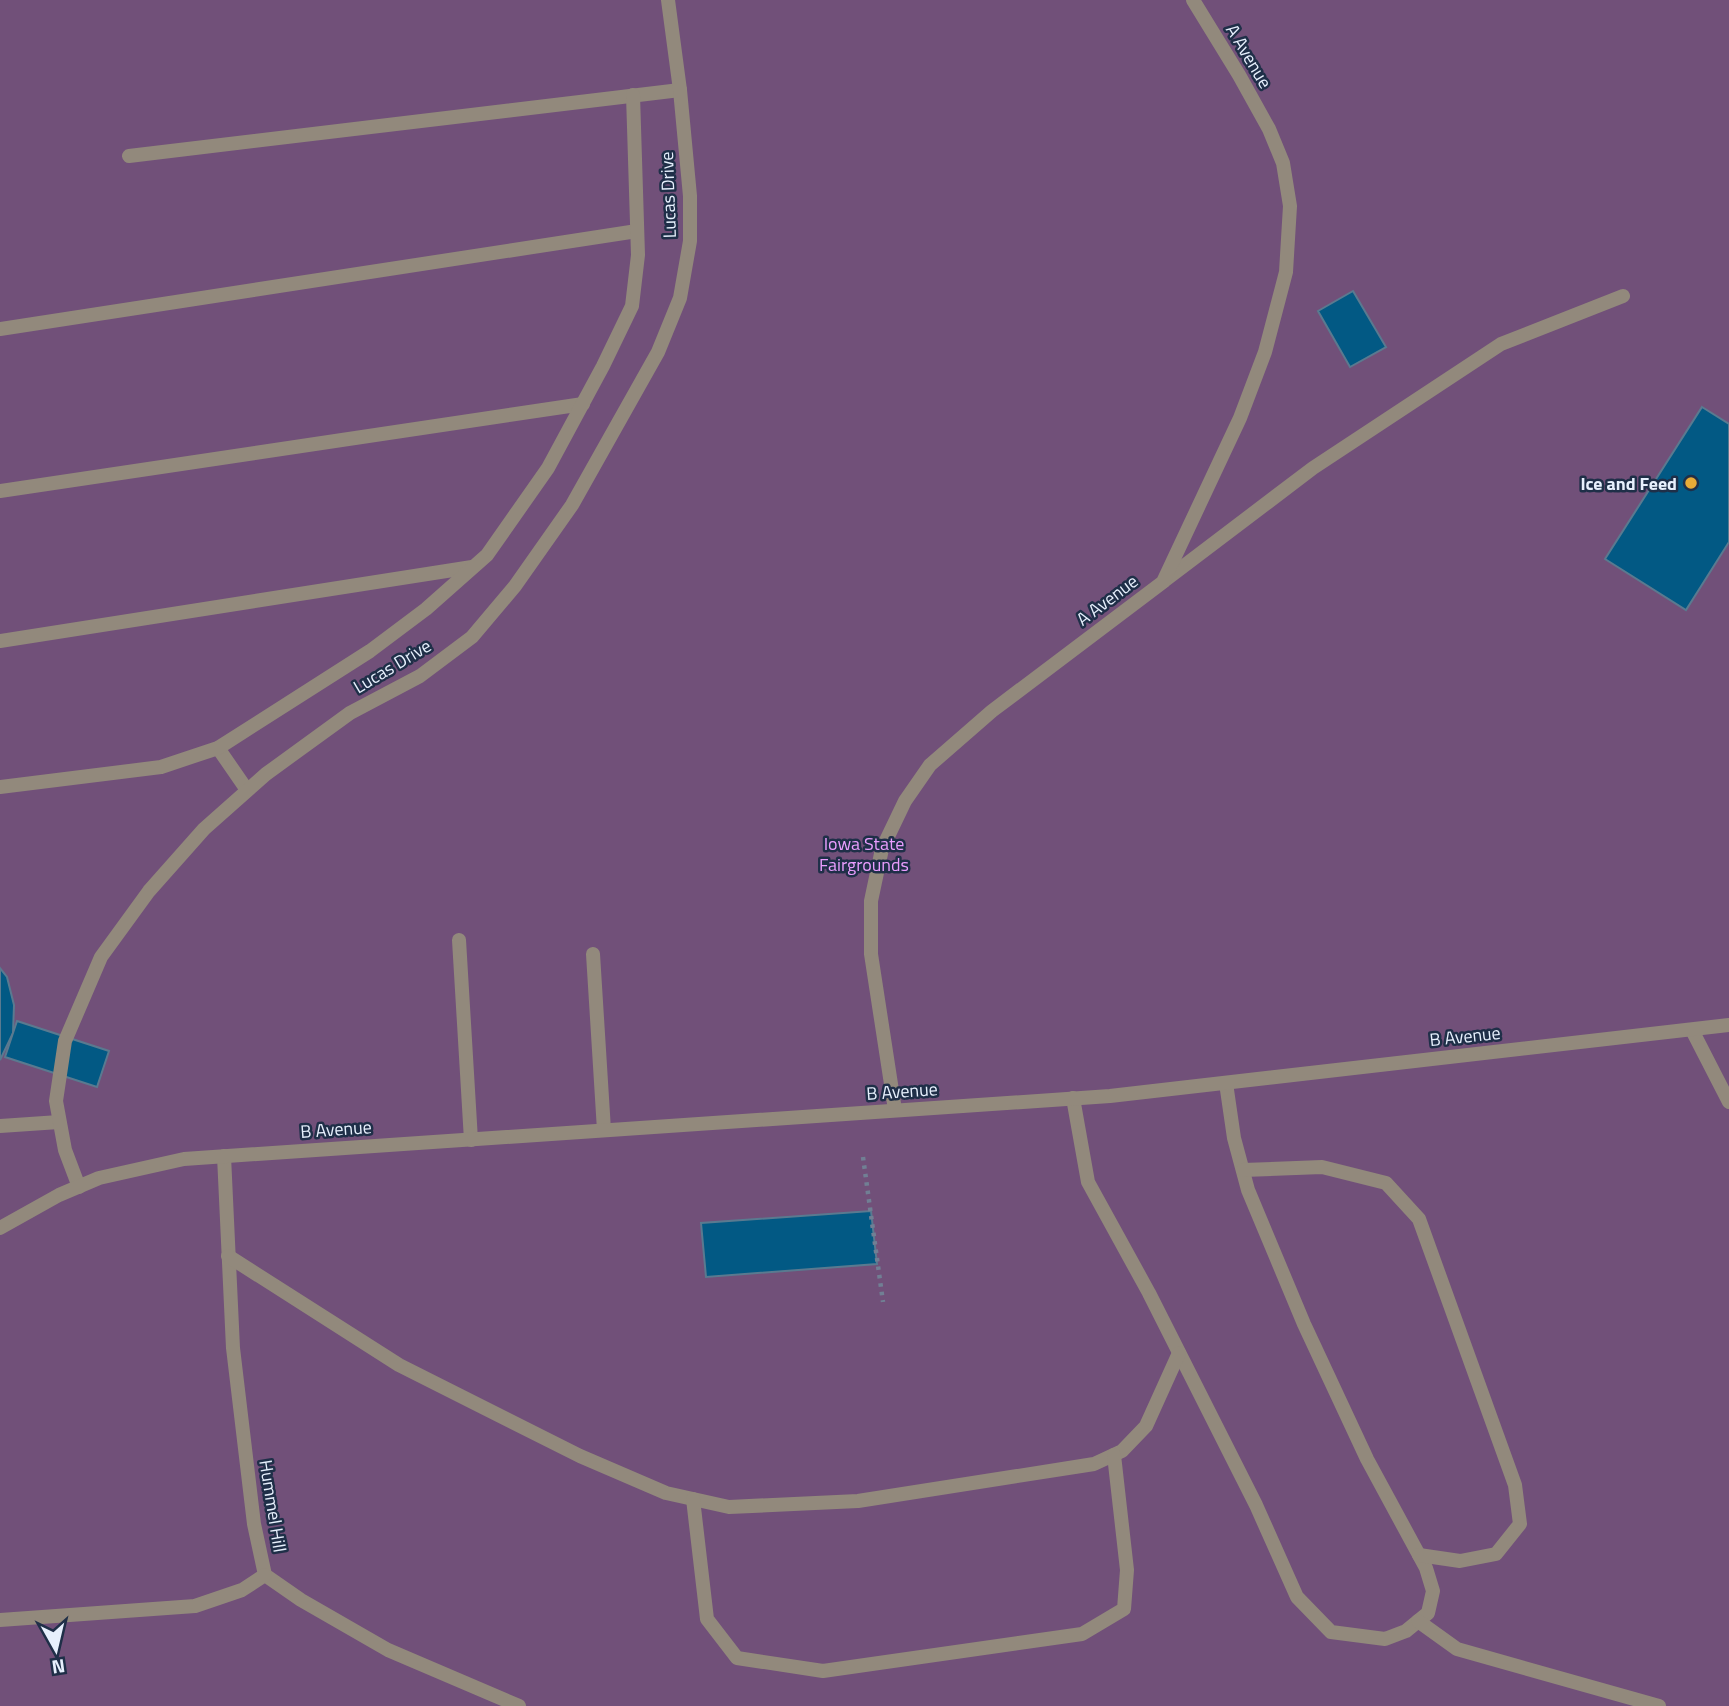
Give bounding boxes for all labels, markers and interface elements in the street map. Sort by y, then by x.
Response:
street label: A Avenue [1219,19,1279,93]
street label: Lucas Drive [653,151,683,239]
place label: Ice and Feed [1580,470,1677,497]
marker: Ice and Feed [1683,475,1699,491]
street label: A Avenue [1071,568,1143,632]
street label: Lucas Drive [348,632,436,700]
park label: Iowa State Fairgrounds [819,830,909,878]
street label: B Avenue [1428,1019,1502,1053]
street label: B Avenue [865,1075,939,1107]
street label: B Avenue [299,1113,373,1145]
street label: Hummel Hill [252,1458,294,1554]
north arrow [21,1615,91,1685]
text: N [50,1652,67,1683]

